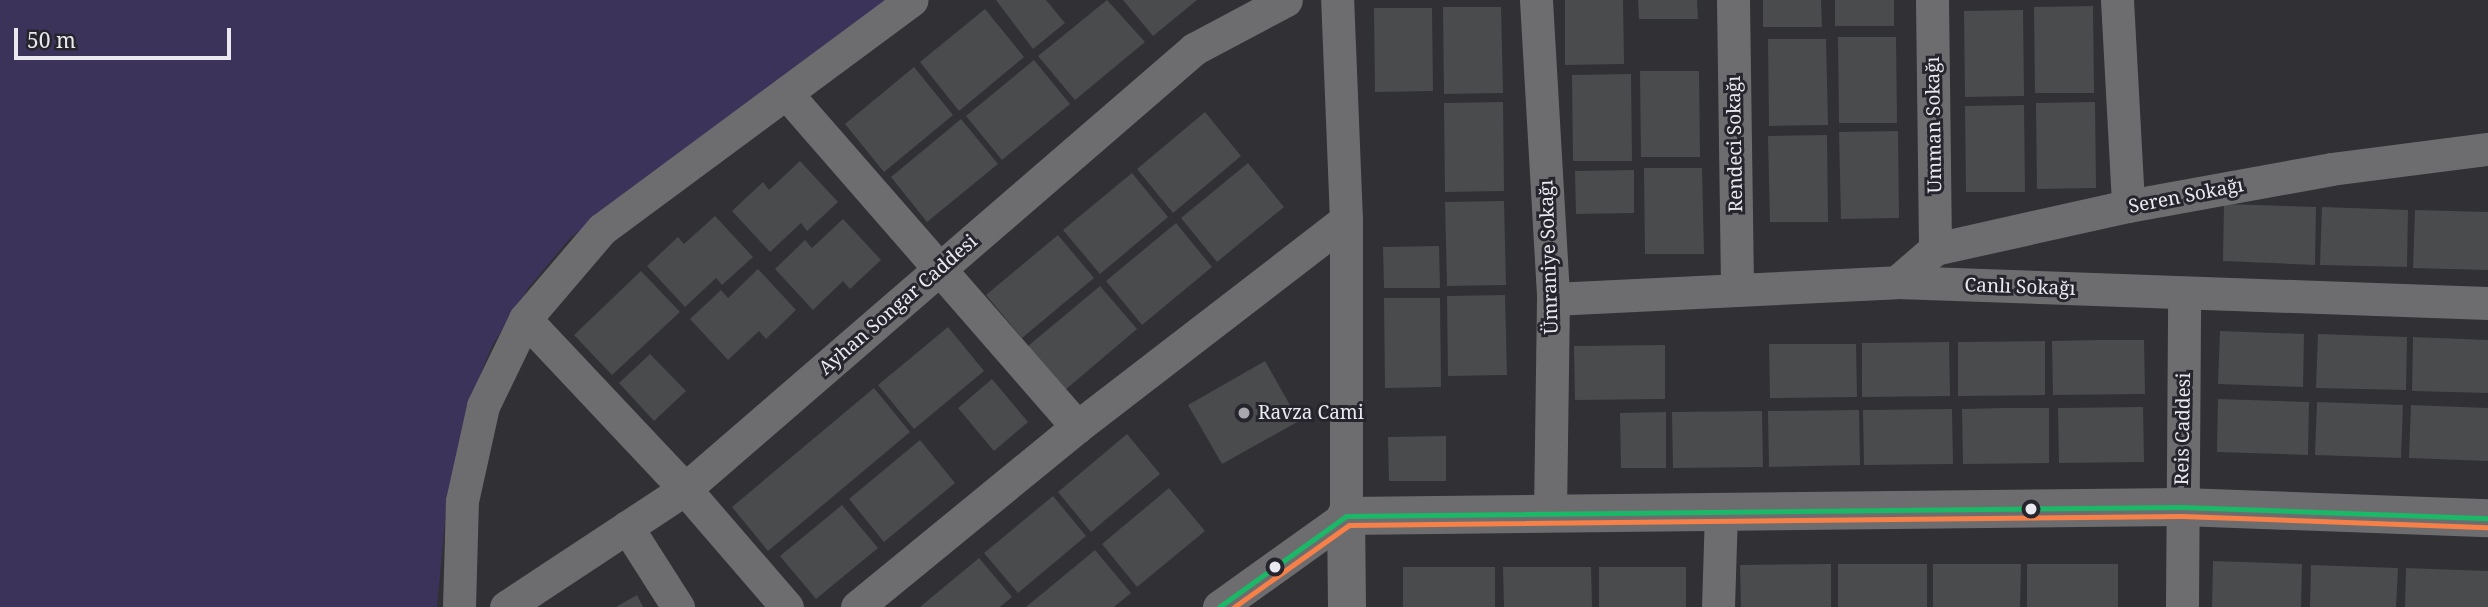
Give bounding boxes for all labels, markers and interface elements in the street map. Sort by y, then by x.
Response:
scale bar [18,14,234,58]
text: 50 m [27,26,76,54]
street label: Umman Sokağı [1921,56,1947,194]
street label: Rendeci Sokağı [1722,76,1748,212]
street label: Seren Sokağı [2127,174,2245,218]
street label: Ümraniye Sokağı [1535,179,1563,335]
street label: Ayhan Songar Caddesi [814,230,982,380]
street label: Canlı Sokağı [1964,274,2076,300]
street label: Reis Caddesi [2171,372,2195,486]
place label: Ravza Cami [1258,402,1364,424]
marker: Ravza Cami [1236,405,1252,421]
unlabelled marker [2024,502,2038,516]
unlabelled marker [1268,560,1282,574]

